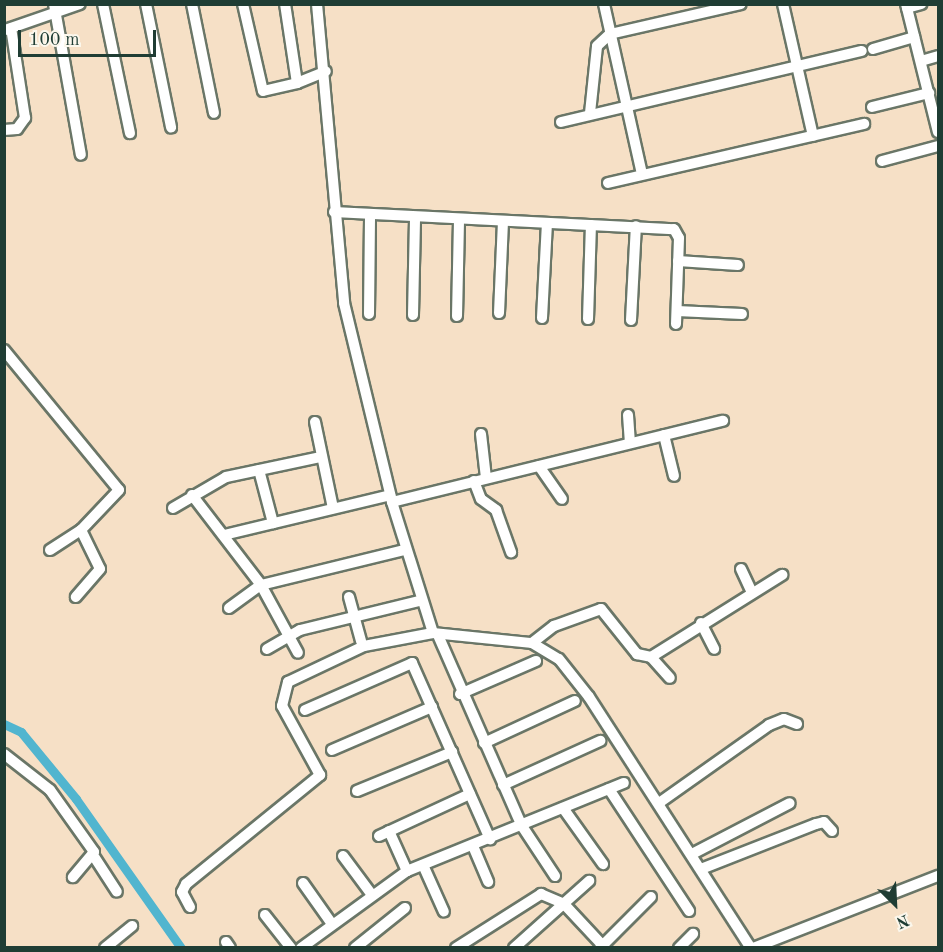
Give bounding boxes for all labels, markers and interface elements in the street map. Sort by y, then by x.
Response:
scale bar [21,18,159,56]
text: 100 m [29,31,80,49]
north arrow [865,874,925,934]
text: N [893,911,911,930]

